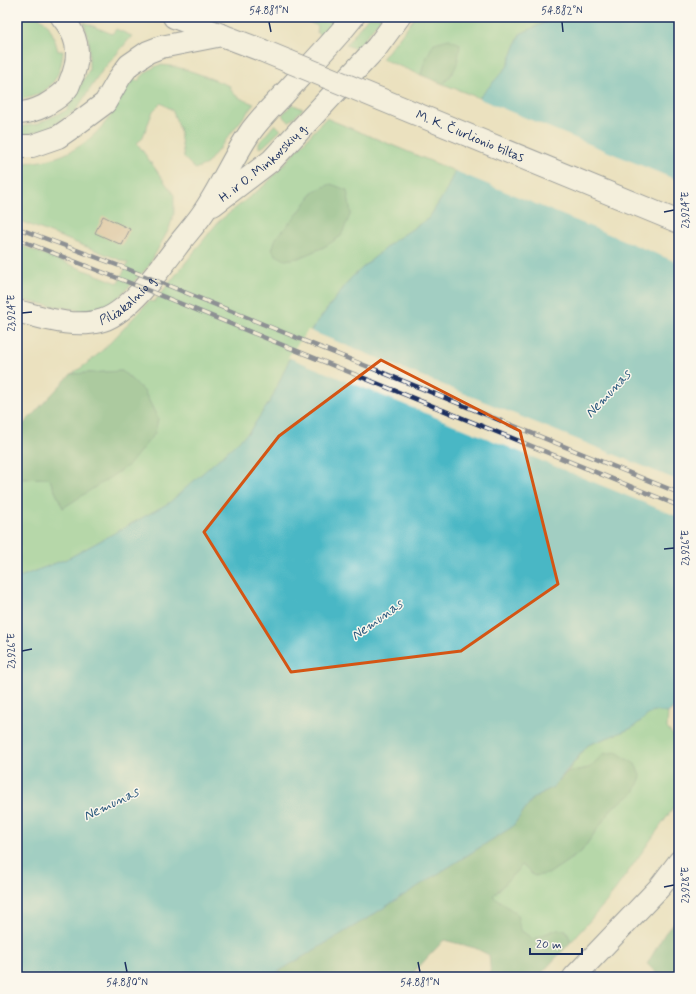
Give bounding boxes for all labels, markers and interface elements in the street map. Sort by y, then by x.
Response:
text: 54.881°N [249,4,289,18]
text: 54.882°N [541,4,583,18]
street label: M. K. Čiurlionio tiltas [413,106,527,166]
street label: H. ir O. Minkovskių g. [215,119,311,206]
text: 23.924°E [679,191,693,228]
street label: Piliakalnio g. [97,271,161,329]
text: 23.924°E [5,294,19,331]
water label: Nemunas [581,365,636,422]
text: 23.926°E [679,530,693,566]
water label: Nemunas [348,594,408,645]
text: 23.926°E [5,633,19,669]
water label: Nemunas [80,782,143,825]
text: 23.928°E [679,867,693,903]
scale bar [530,930,582,956]
text: 20 m [536,937,562,953]
text: 54.880°N [106,976,148,990]
text: 54.881°N [400,976,440,990]

